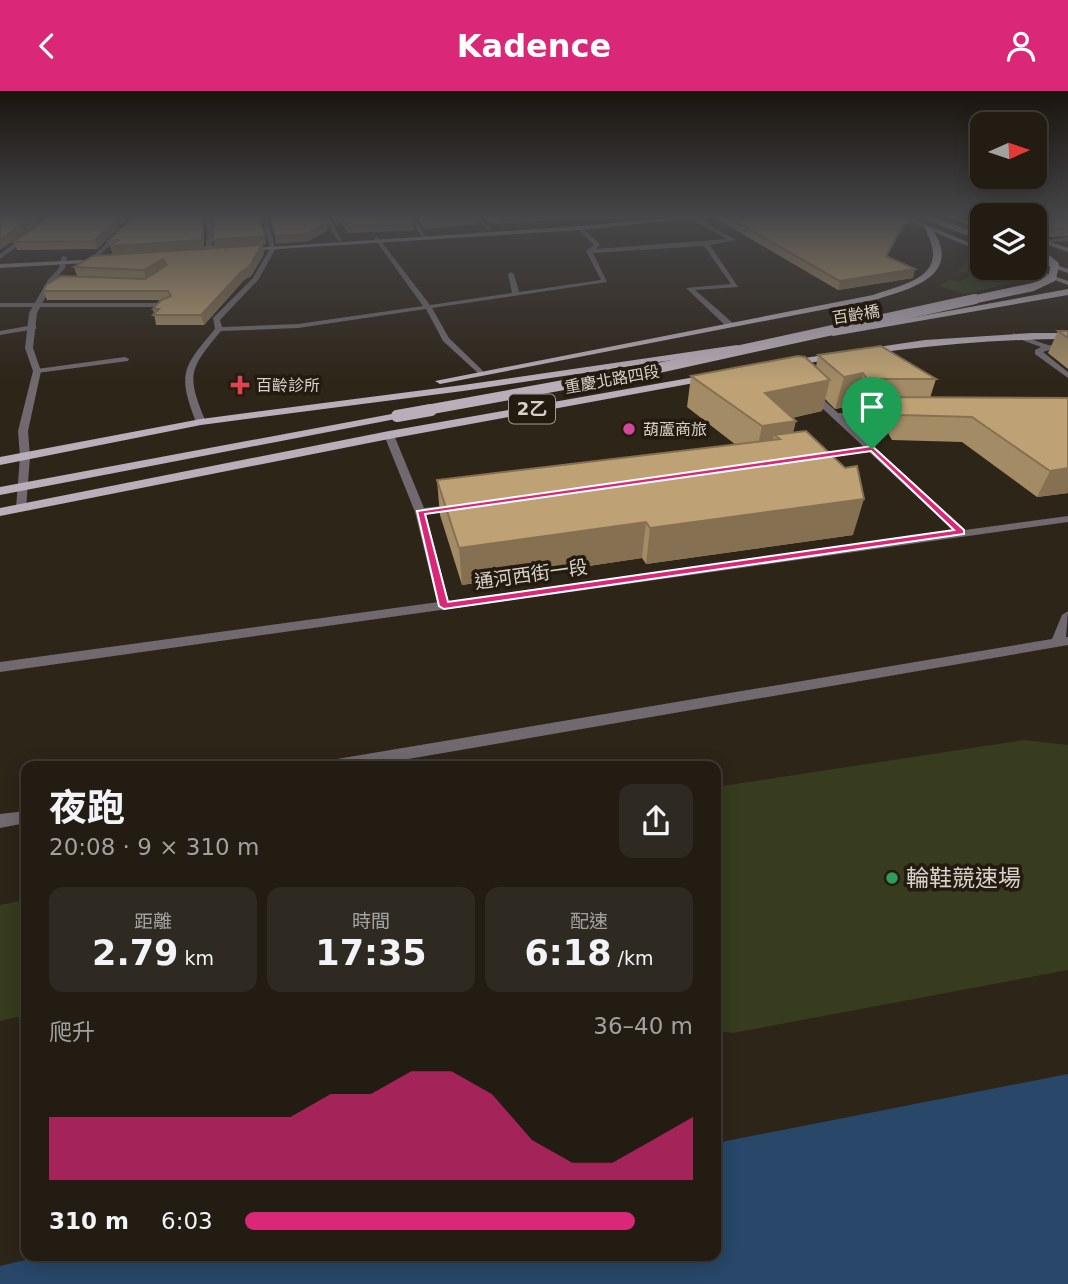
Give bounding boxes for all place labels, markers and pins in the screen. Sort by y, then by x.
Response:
marker: 百齡診所 [230,375,250,395]
place label: 百齡診所 [256,376,320,395]
pin [842,377,902,449]
place label: 葫蘆商旅 [643,420,707,439]
marker: 葫蘆商旅 [621,421,637,437]
place label: 輪鞋競速場 [906,865,1021,891]
marker: 輪鞋競速場 [884,870,900,886]

